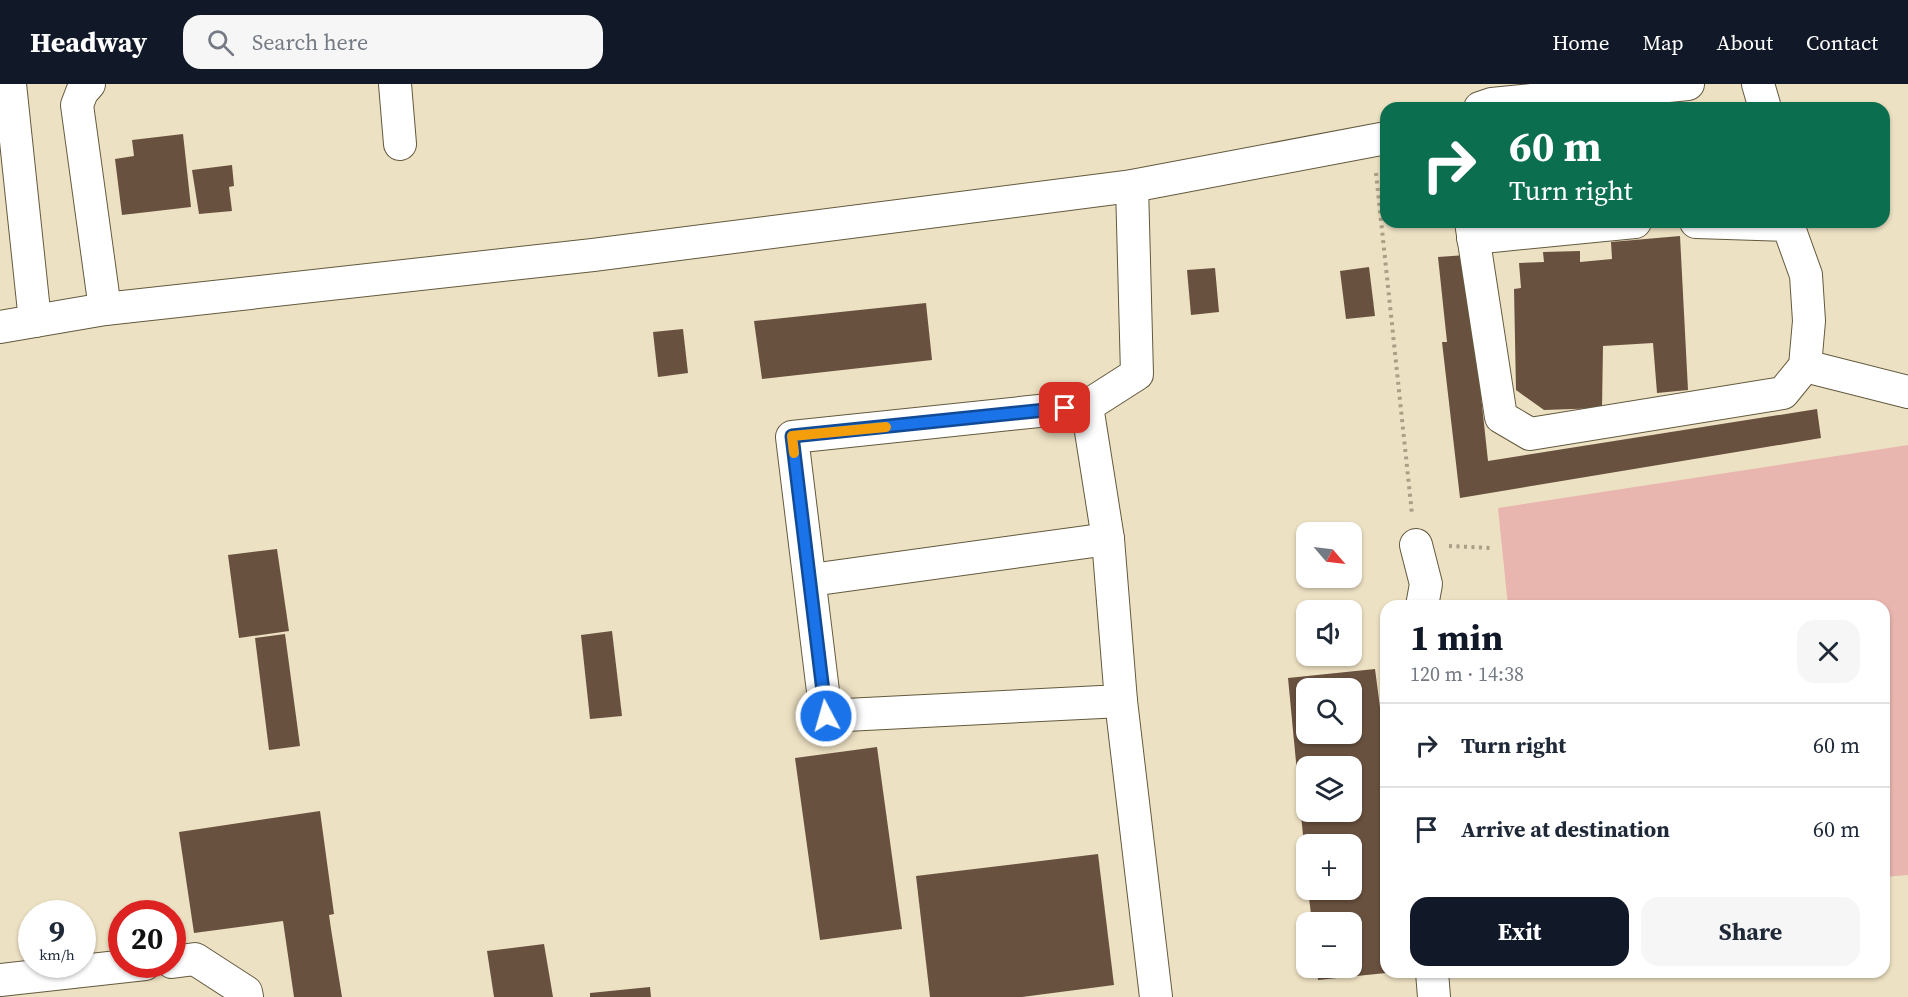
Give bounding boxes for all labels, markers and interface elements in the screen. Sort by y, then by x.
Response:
search box [183,15,603,69]
text: Headway [30,23,147,61]
icon: search [204,26,237,59]
text: Search here [252,27,368,57]
text: Home [1552,28,1610,57]
text: Map [1643,28,1684,57]
text: About [1717,28,1773,57]
text: Contact [1806,28,1878,57]
text: 60 m [1509,117,1602,175]
icon: right [1410,126,1488,204]
text: Turn right [1509,172,1633,209]
pin [1039,382,1090,433]
icon: arrive [1048,391,1081,424]
north arrow [1296,522,1362,588]
map controls [1296,522,1362,978]
button: sound [1296,600,1362,666]
text: 1 min [1410,613,1503,662]
button: close [1797,620,1860,683]
text: 120 m · 14:38 [1410,660,1524,688]
button: search [1296,678,1362,744]
position arrow [794,684,858,748]
icon: right [1410,729,1443,762]
text: Turn right [1461,730,1566,760]
text: 60 m [1813,730,1860,760]
button: layers [1296,756,1362,822]
icon: arrive [1410,813,1443,846]
text: Arrive at destination [1461,814,1670,844]
text: 60 m [1813,814,1860,844]
button: + [1296,834,1362,900]
button: Exit [1410,897,1629,966]
button: Share [1641,897,1860,966]
speed limit sign: 20 [108,900,186,978]
text: 9 [49,911,65,952]
button: − [1296,912,1362,978]
text: km/h [39,944,75,965]

